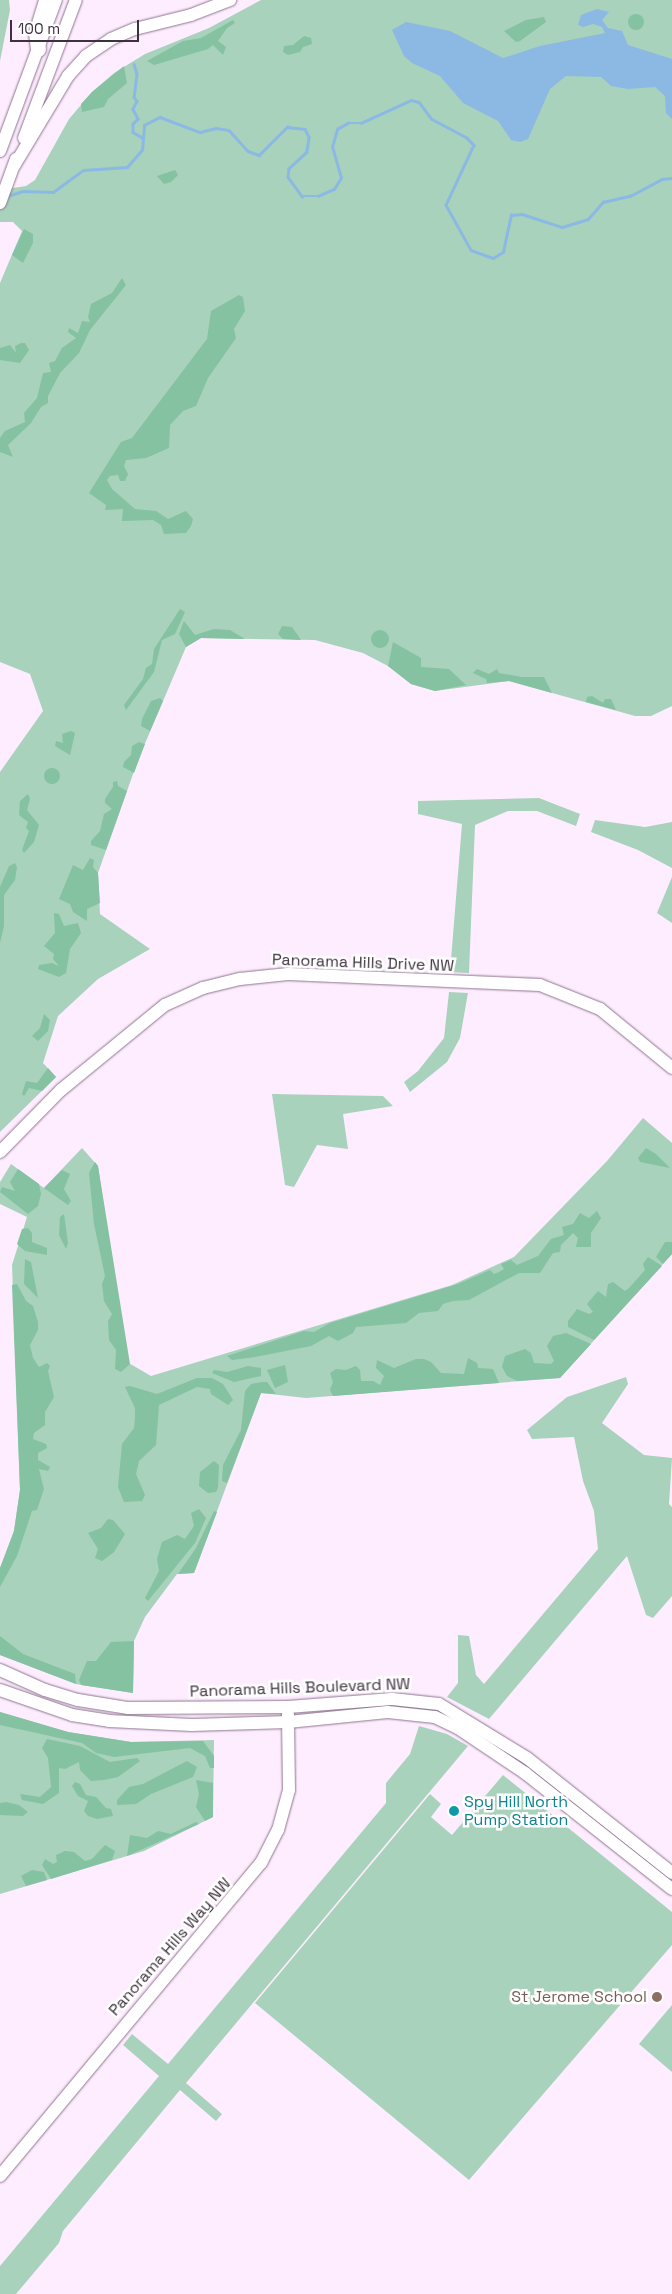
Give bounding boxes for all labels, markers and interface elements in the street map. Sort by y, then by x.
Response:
scale bar [12,10,141,42]
text: 100 m [18,19,60,38]
street label: Panorama Hills Drive NW [272,950,454,976]
street label: Panorama Hills Boulevard NW [189,1675,411,1701]
place label: Spy Hill North Pump Station [464,1792,568,1830]
marker: Spy Hill North Pump Station [448,1805,460,1817]
street label: Panorama Hills Way NW [105,1874,235,2020]
place label: St Jerome School [511,1987,647,2007]
marker: St Jerome School [651,1991,663,2003]

